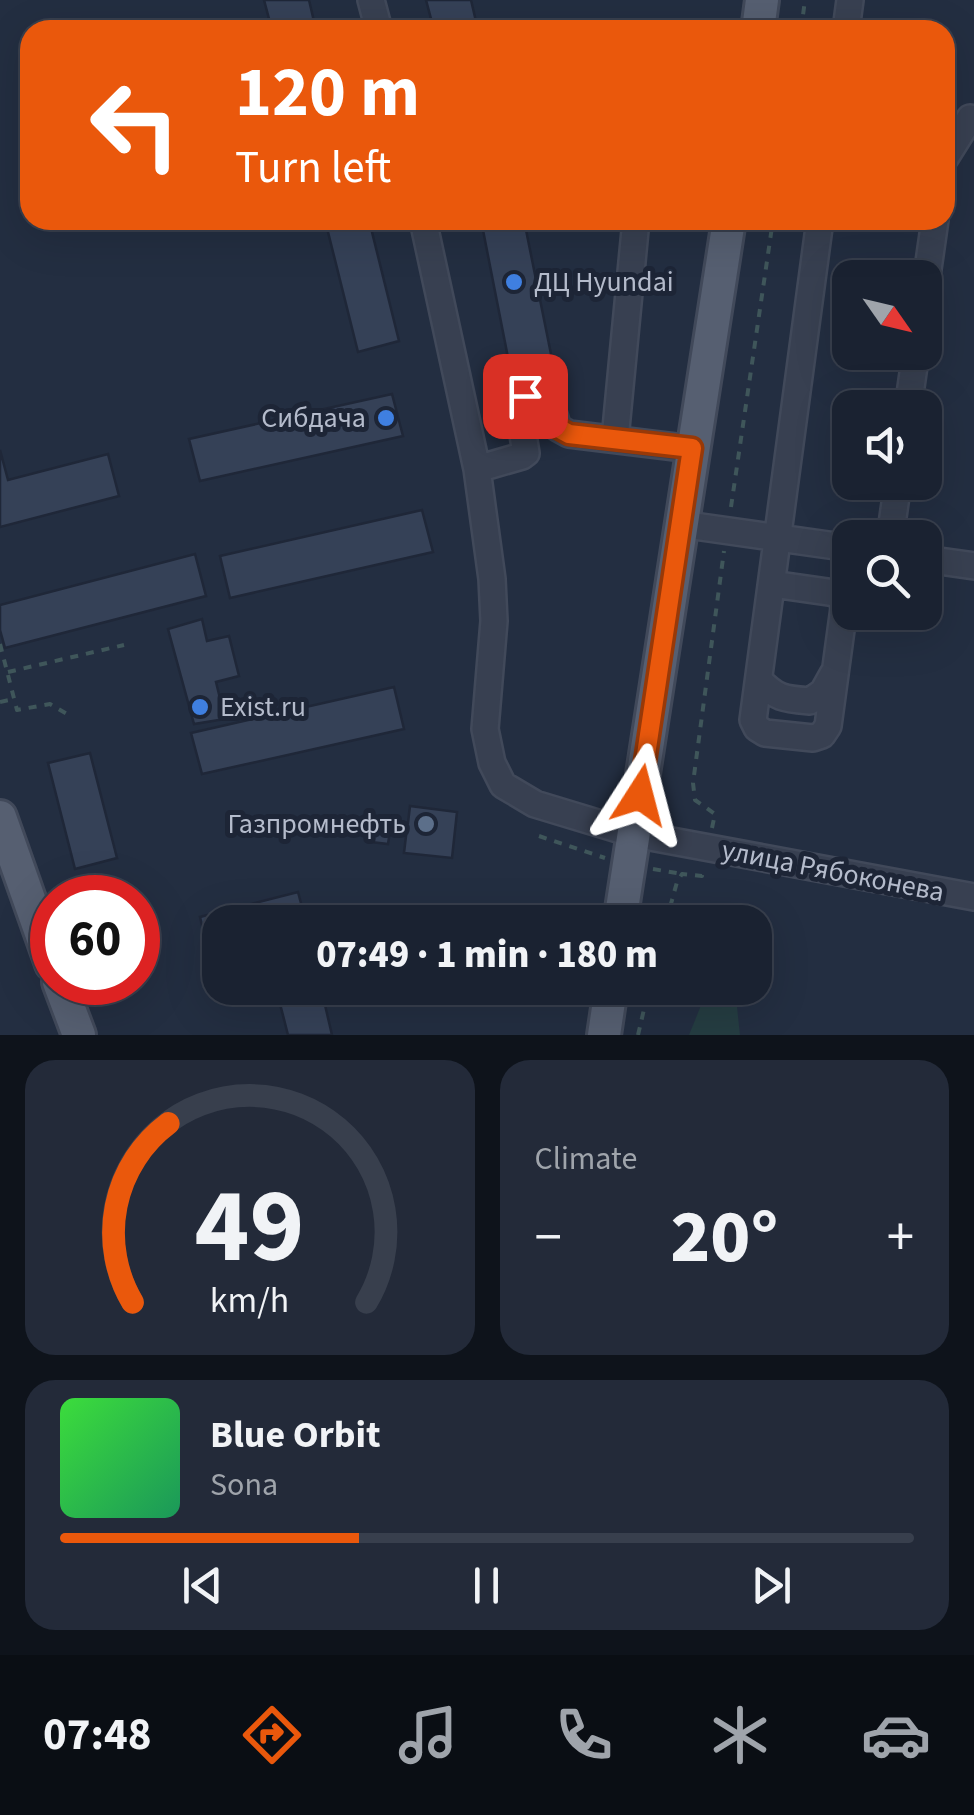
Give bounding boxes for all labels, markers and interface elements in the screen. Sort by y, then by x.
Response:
text: 120 m [235,43,420,143]
icon: left [70,60,200,190]
text: Turn left [235,136,391,200]
north arrow [832,260,942,370]
map controls [832,260,942,630]
place label: ДЦ Hyundai [534,262,674,302]
marker: ДЦ Hyundai [503,271,525,293]
pin [483,354,568,439]
icon: arrive [498,369,553,424]
button: sound [832,390,942,500]
place label: Сибдача [261,398,366,438]
marker: Сибдача [375,407,397,429]
button: search [832,520,942,630]
place label: Exist.ru [220,687,306,727]
marker: Exist.ru [189,696,211,718]
position arrow [588,743,692,847]
place label: Газпромнефть [228,804,406,844]
marker: Газпромнефть [415,813,437,835]
street label: улица Рябоконева [718,830,948,912]
speed limit sign: 60 [30,875,160,1005]
text: 07:49 · 1 min · 180 m [316,928,658,982]
text: Climate [535,1136,637,1182]
text: 49 [195,1154,305,1302]
text: 20° [670,1184,778,1291]
text: − [535,1199,562,1277]
text: + [887,1199,914,1277]
text: km/h [210,1275,289,1326]
text: Blue Orbit [210,1408,381,1462]
text: Sona [210,1462,278,1508]
icon: previous [175,1558,230,1613]
icon: pause [459,1558,514,1613]
icon: next [744,1558,799,1613]
icon: directions [237,1700,307,1770]
icon: music [393,1700,463,1770]
icon: phone [549,1700,619,1770]
icon: climate [705,1700,775,1770]
icon: car [861,1700,931,1770]
text: 07:48 [43,1703,152,1767]

